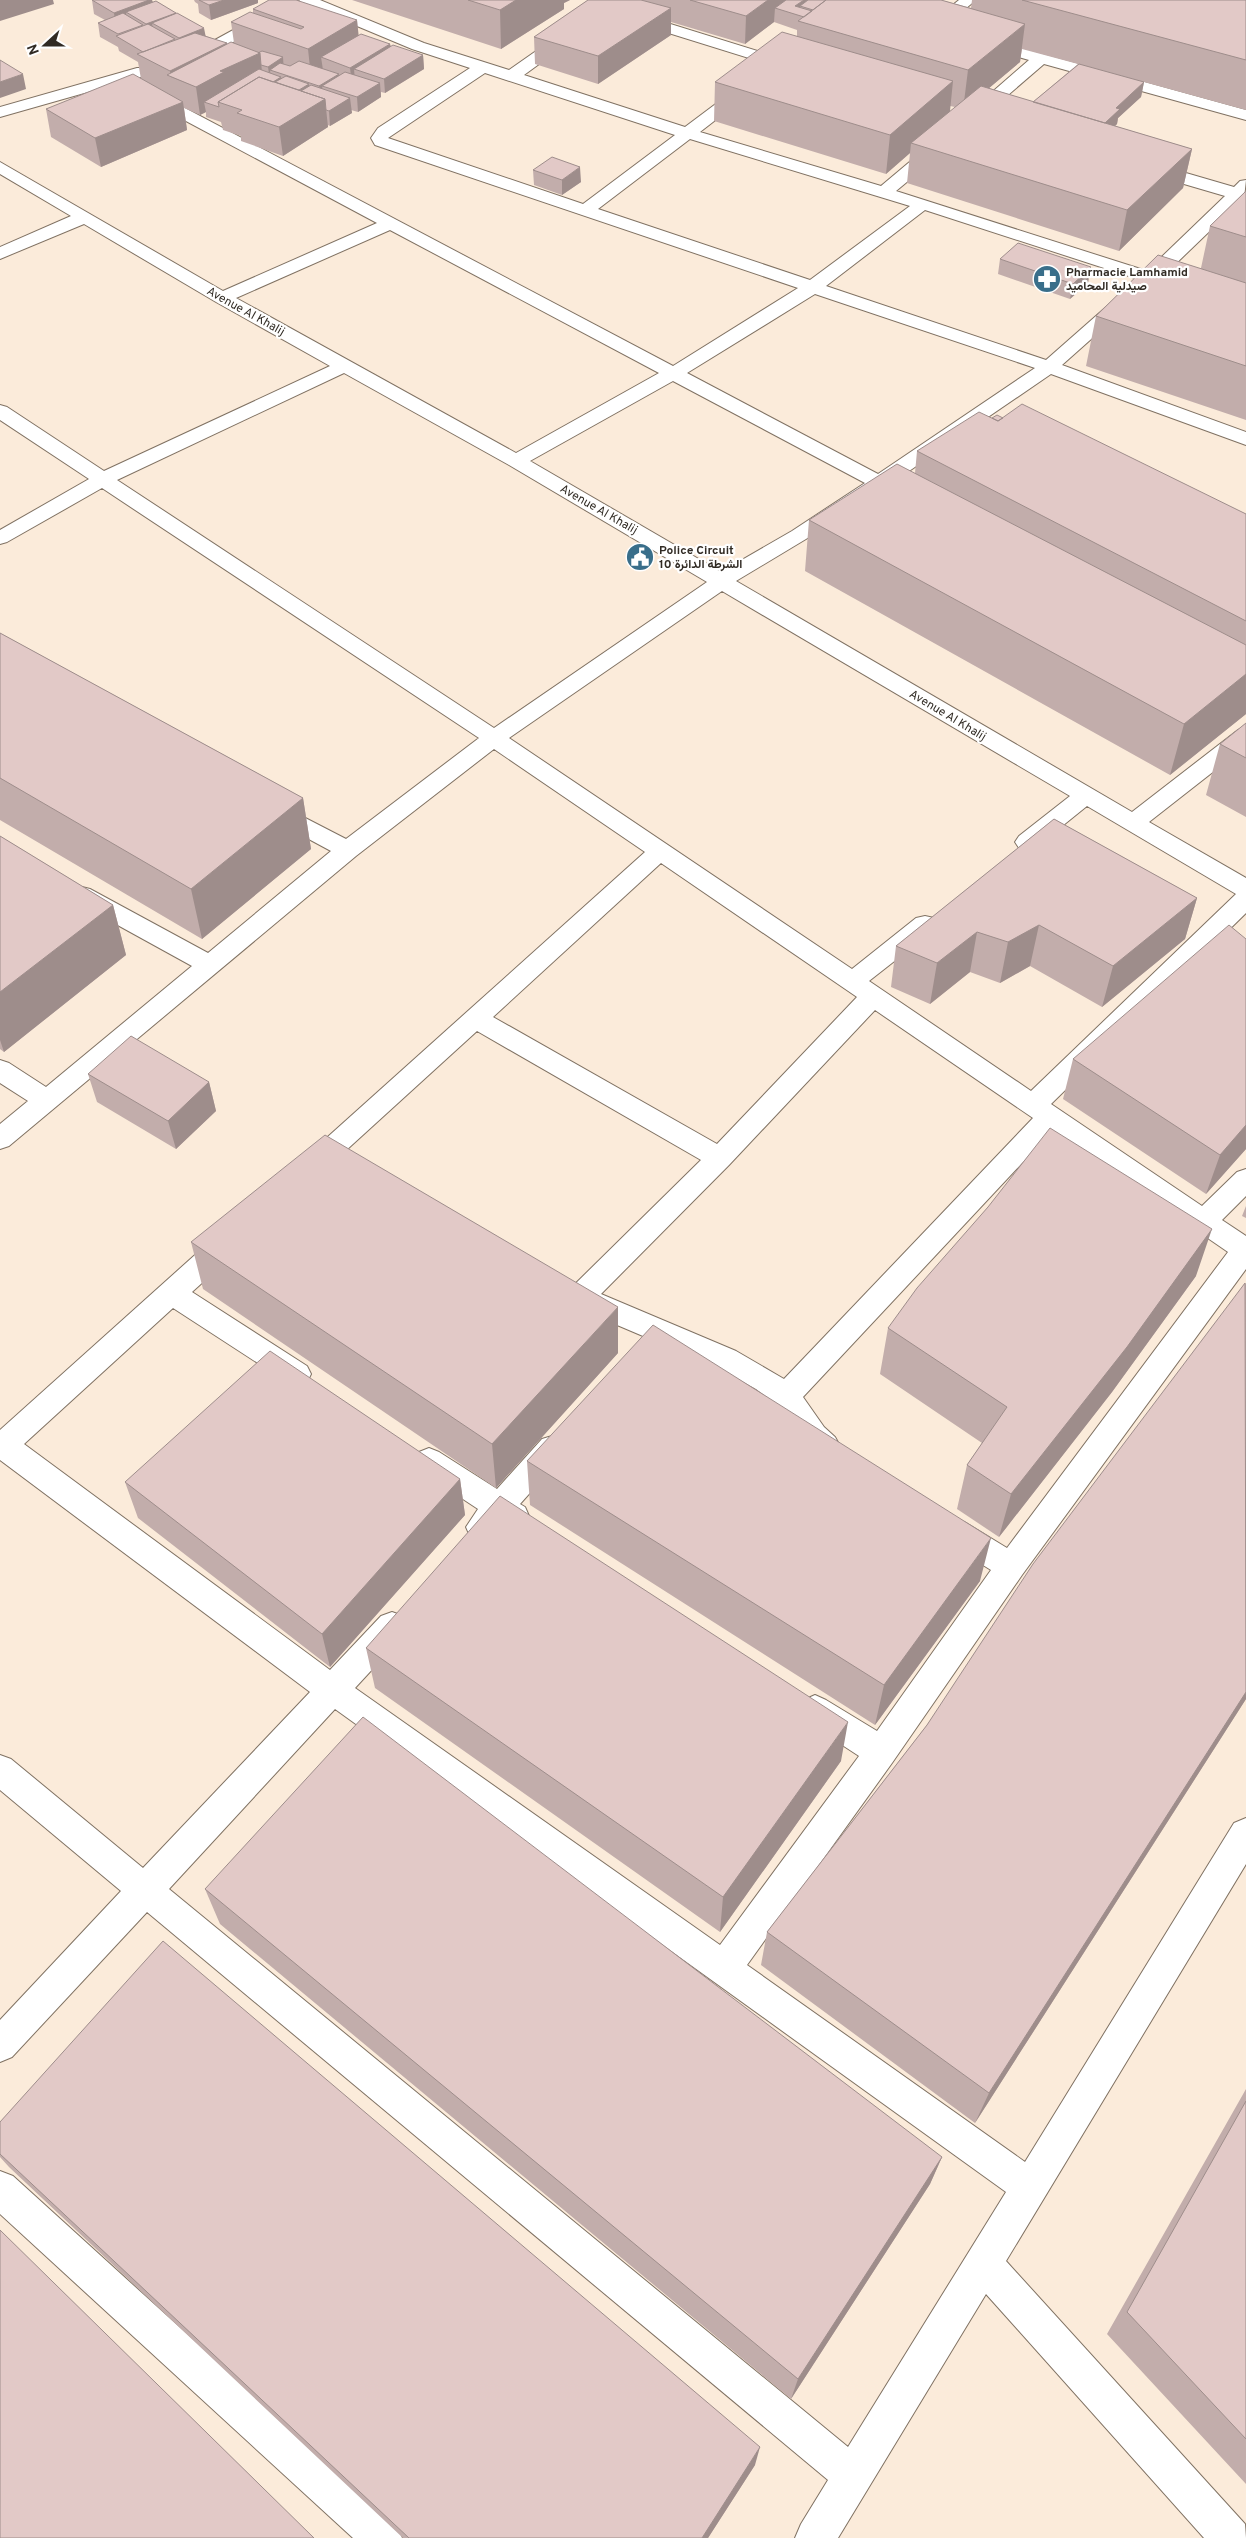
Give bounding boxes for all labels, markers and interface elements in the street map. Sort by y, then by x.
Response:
north arrow [20,20,70,70]
text: N [25,41,44,57]
pharmacy icon: Pharmacie Lamhamid صيدلية المحاميد [1032,264,1062,294]
place label: Pharmacie Lamhamid صيدلية المحاميد [1066,265,1188,295]
street label: Avenue Al Khalij [203,284,288,340]
street label: Avenue Al Khalij [557,481,640,539]
public building icon: Police Circuit 10 الشرطة الدائرة [625,542,655,572]
place label: Police Circuit 10 الشرطة الدائرة [659,543,742,573]
street label: Avenue Al Khalij [906,687,989,745]

